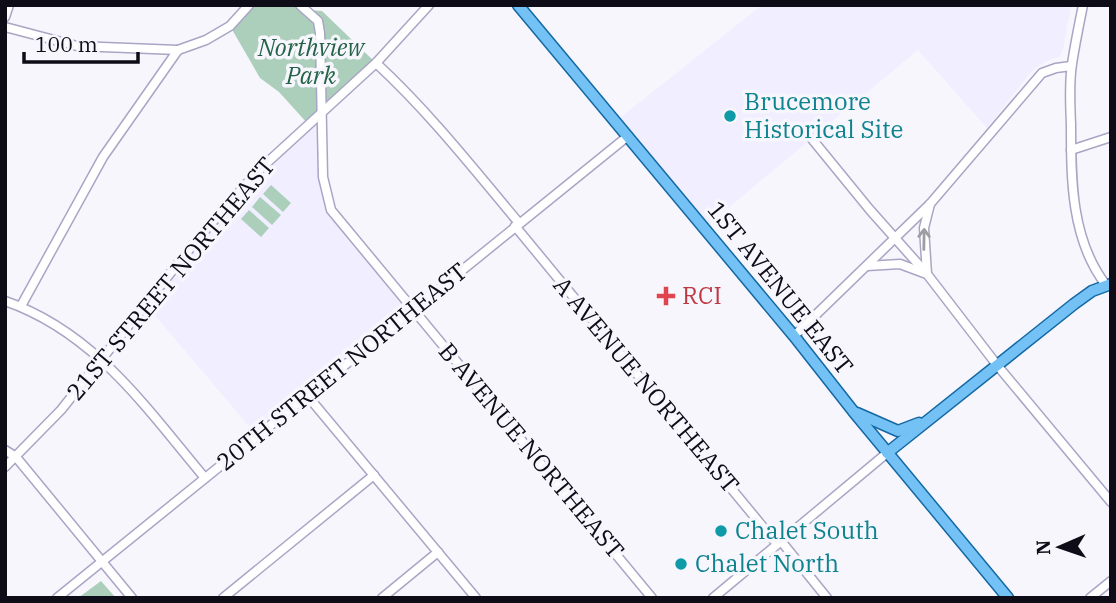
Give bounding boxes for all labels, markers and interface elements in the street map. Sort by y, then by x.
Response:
scale bar [24,21,138,65]
text: 100 m [35,30,98,58]
park label: Northview Park [257,31,366,91]
place label: Brucemore Historical Site [744,85,903,145]
marker: Brucemore Historical Site [722,108,738,124]
street label: 21ST STREET NORTHEAST [59,150,282,407]
street label: 1ST AVENUE EAST [701,194,861,381]
one-way arrow [917,228,931,251]
street label: 20TH STREET NORTHEAST [209,255,473,477]
street label: A AVENUE NORTHEAST [547,269,747,499]
place label: RCI [682,279,722,311]
marker: RCI [656,286,676,306]
street label: B AVENUE NORTHEAST [432,336,632,565]
north arrow [1025,512,1095,582]
place label: Chalet South [735,514,879,546]
marker: Chalet South [713,523,729,539]
text: N [1031,540,1055,556]
place label: Chalet North [695,547,839,579]
marker: Chalet North [673,556,689,572]

